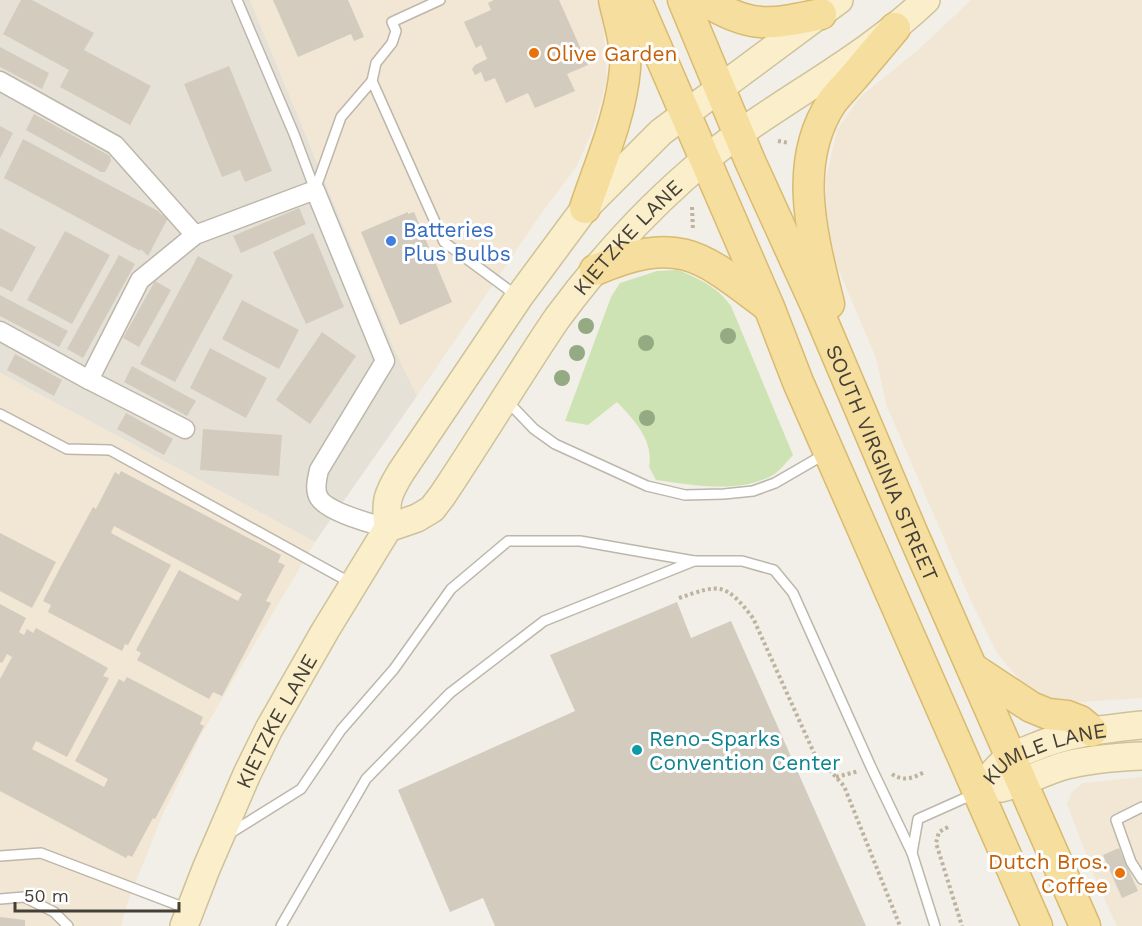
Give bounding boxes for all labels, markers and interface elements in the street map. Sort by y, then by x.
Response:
place label: Olive Garden [546,41,678,66]
marker: Olive Garden [527,46,541,60]
street label: KIETZKE LANE [567,174,687,300]
place label: Batteries Plus Bulbs [403,217,511,266]
marker: Batteries Plus Bulbs [384,234,398,248]
street label: SOUTH VIRGINIA STREET [821,341,944,585]
street label: KIETZKE LANE [230,649,322,792]
street label: KUMLE LANE [976,717,1108,789]
place label: Reno-Sparks Convention Center [649,726,841,775]
marker: Reno-Sparks Convention Center [630,743,644,757]
place label: Dutch Bros. Coffee [988,849,1108,898]
marker: Dutch Bros. Coffee [1113,866,1127,880]
scale bar [15,875,178,913]
text: 50 m [24,885,69,906]

